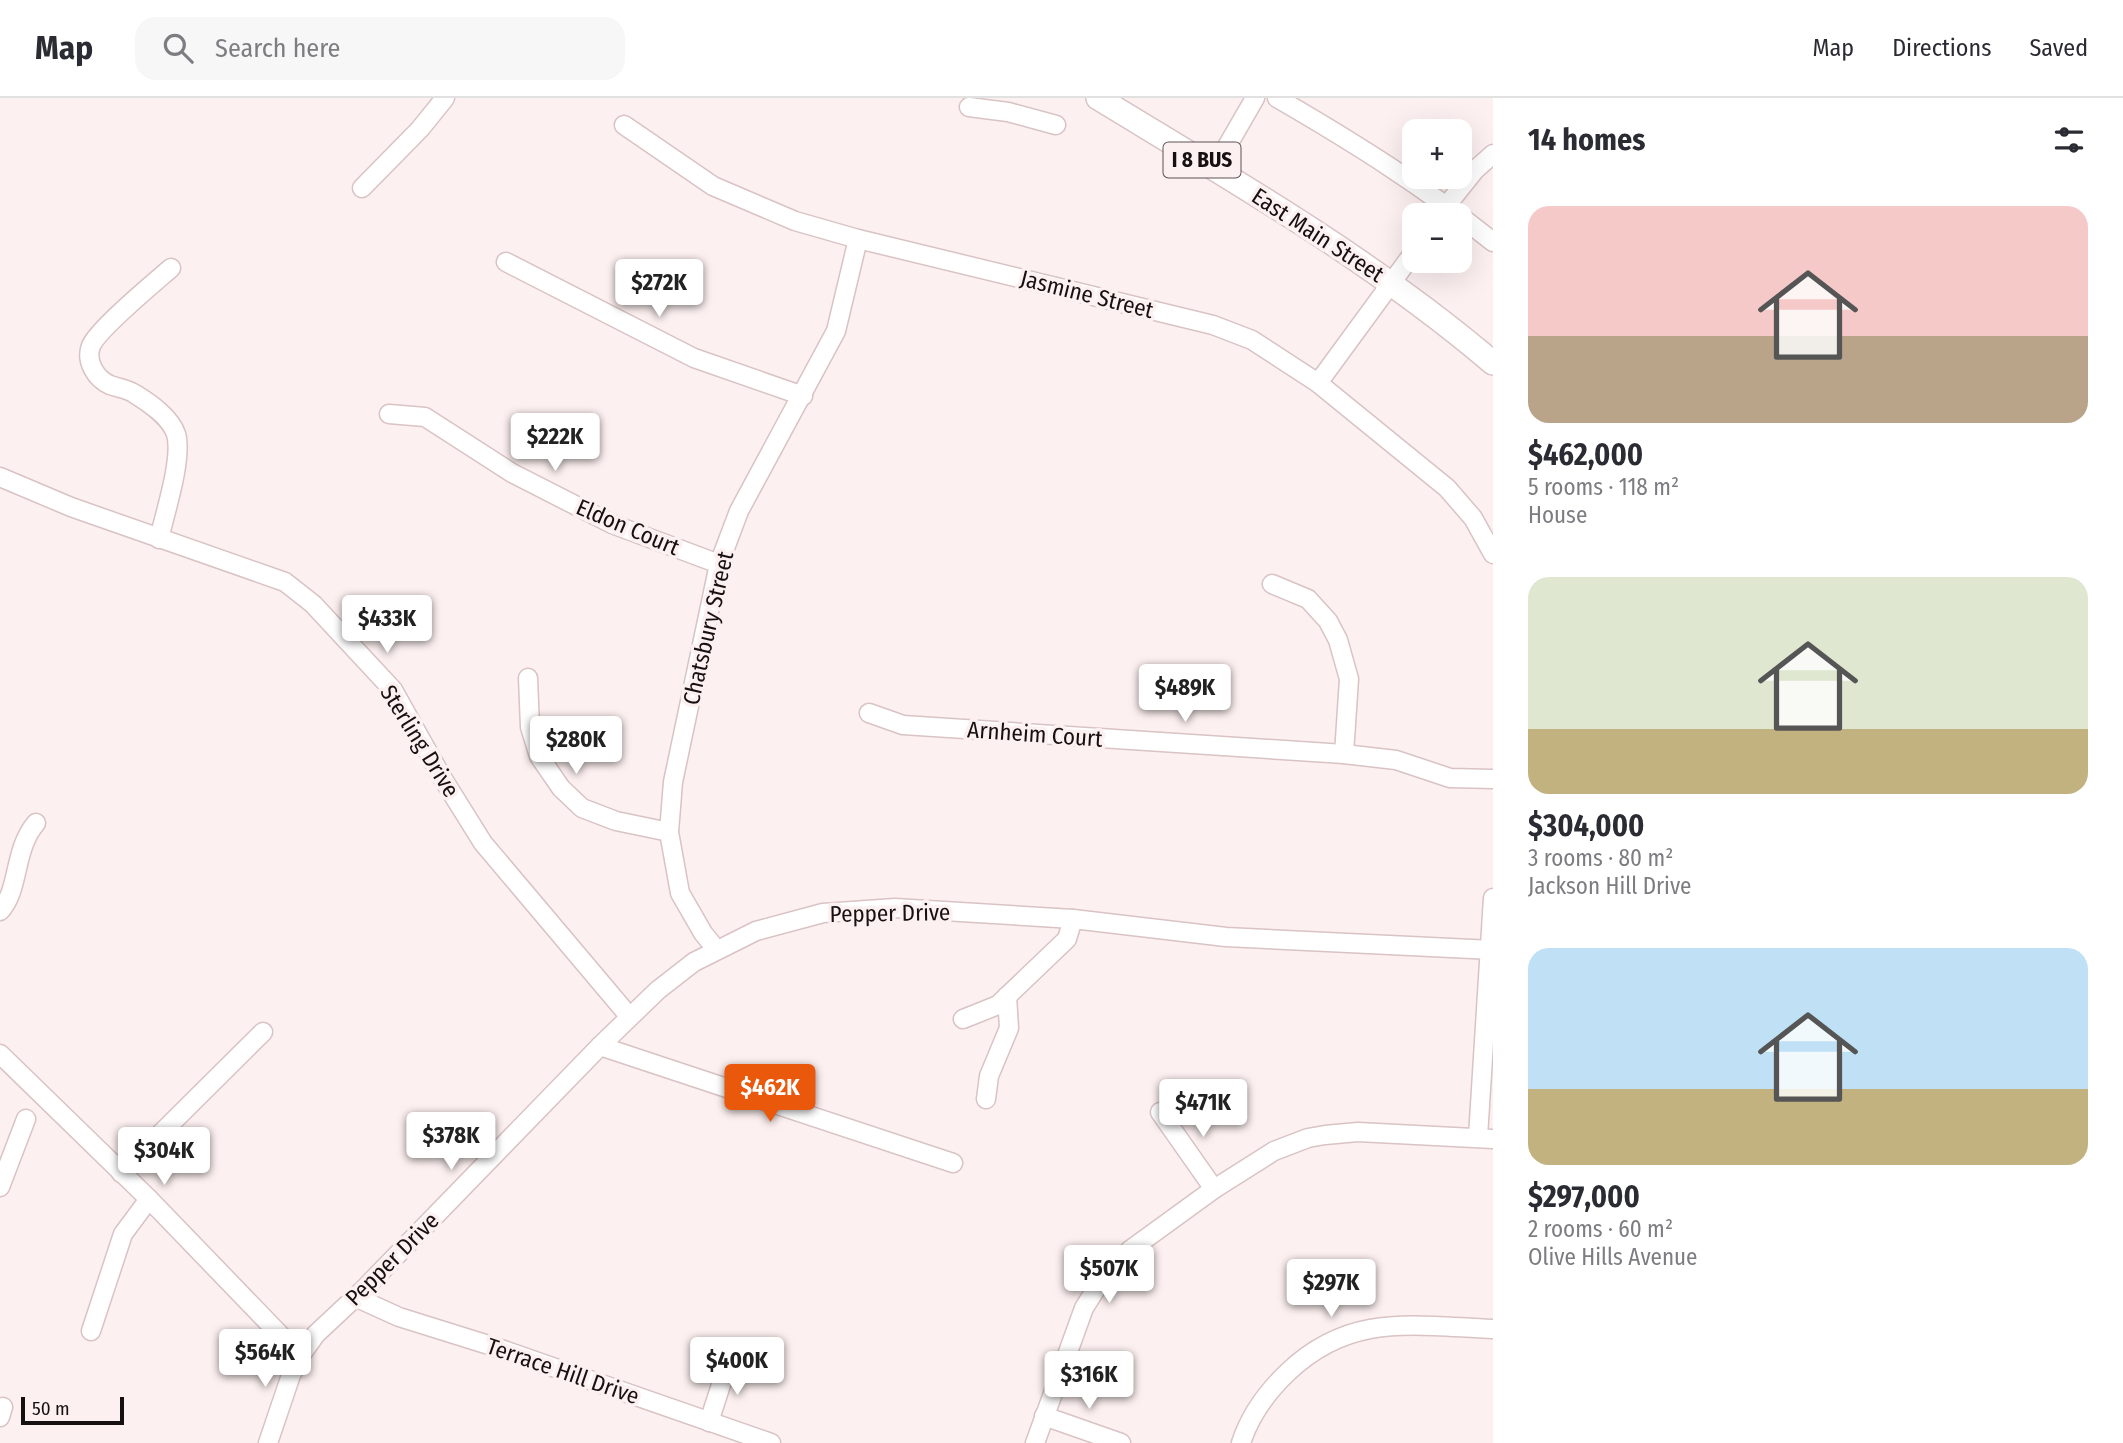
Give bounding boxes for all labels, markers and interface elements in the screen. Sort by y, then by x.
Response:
search box [135,17,625,80]
text: Map [35,28,93,68]
icon: search [159,29,197,67]
text: Search here [215,33,340,64]
text: Map [1813,34,1854,62]
text: Directions [1892,34,1991,62]
text: Saved [2029,34,2088,62]
map controls [1402,119,1472,273]
button: + [1402,119,1472,189]
icon: filters [2050,121,2088,159]
text: 14 homes [1528,122,1645,158]
road number: I 8 BUS [1164,142,1240,178]
street label: East Main Street [1247,182,1390,288]
button: − [1402,203,1472,273]
icon: home [1745,252,1871,378]
pin: $272K [610,260,708,319]
street label: Jasmine Street [1018,264,1157,324]
text: $272K [631,268,687,296]
pin: $222K [506,414,604,473]
text: $222K [527,422,583,450]
text: $462,000 [1528,437,1643,473]
text: 5 rooms · 118 m² [1528,473,1679,501]
street label: Eldon Court [572,493,684,561]
text: House [1528,501,1587,529]
street label: Chatsbury Street [677,548,739,707]
pin: $433K [338,596,436,655]
text: $433K [358,604,416,632]
icon: home [1745,623,1871,749]
pin: $489K [1136,664,1234,724]
text: $489K [1155,673,1215,701]
street label: Sterling Drive [375,680,465,802]
street label: Arnheim Court [966,715,1104,753]
pin: $280K [527,716,625,776]
text: $280K [546,725,606,753]
text: $304,000 [1528,808,1644,844]
text: 3 rooms · 80 m² [1528,844,1673,872]
text: Jackson Hill Drive [1528,872,1691,900]
street label: Pepper Drive [829,898,951,928]
icon: home [1745,994,1871,1120]
pin: $462K [721,1065,819,1124]
text: $462K [740,1073,800,1101]
pin: $471K [1154,1080,1252,1139]
text: $471K [1175,1088,1231,1116]
pin: $378K [402,1112,500,1172]
text: $378K [422,1121,480,1149]
pin: $304K [115,1128,213,1187]
text: $304K [134,1136,194,1164]
text: $297,000 [1528,1179,1640,1215]
street label: Pepper Drive [339,1206,445,1312]
text: 2 rooms · 60 m² [1528,1215,1673,1243]
text: Olive Hills Avenue [1528,1243,1697,1271]
pin: $507K [1060,1246,1158,1305]
text: $507K [1080,1254,1138,1282]
pin: $297K [1282,1260,1380,1319]
text: $297K [1303,1268,1359,1296]
pin: $564K [216,1330,314,1389]
street label: Terrace Hill Drive [483,1332,643,1410]
text: $564K [235,1338,295,1366]
pin: $400K [688,1338,786,1397]
text: $400K [706,1346,768,1374]
pin: $316K [1040,1352,1138,1411]
text: $316K [1061,1360,1118,1388]
scale bar [21,1394,124,1426]
text: 50 m [32,1397,70,1420]

